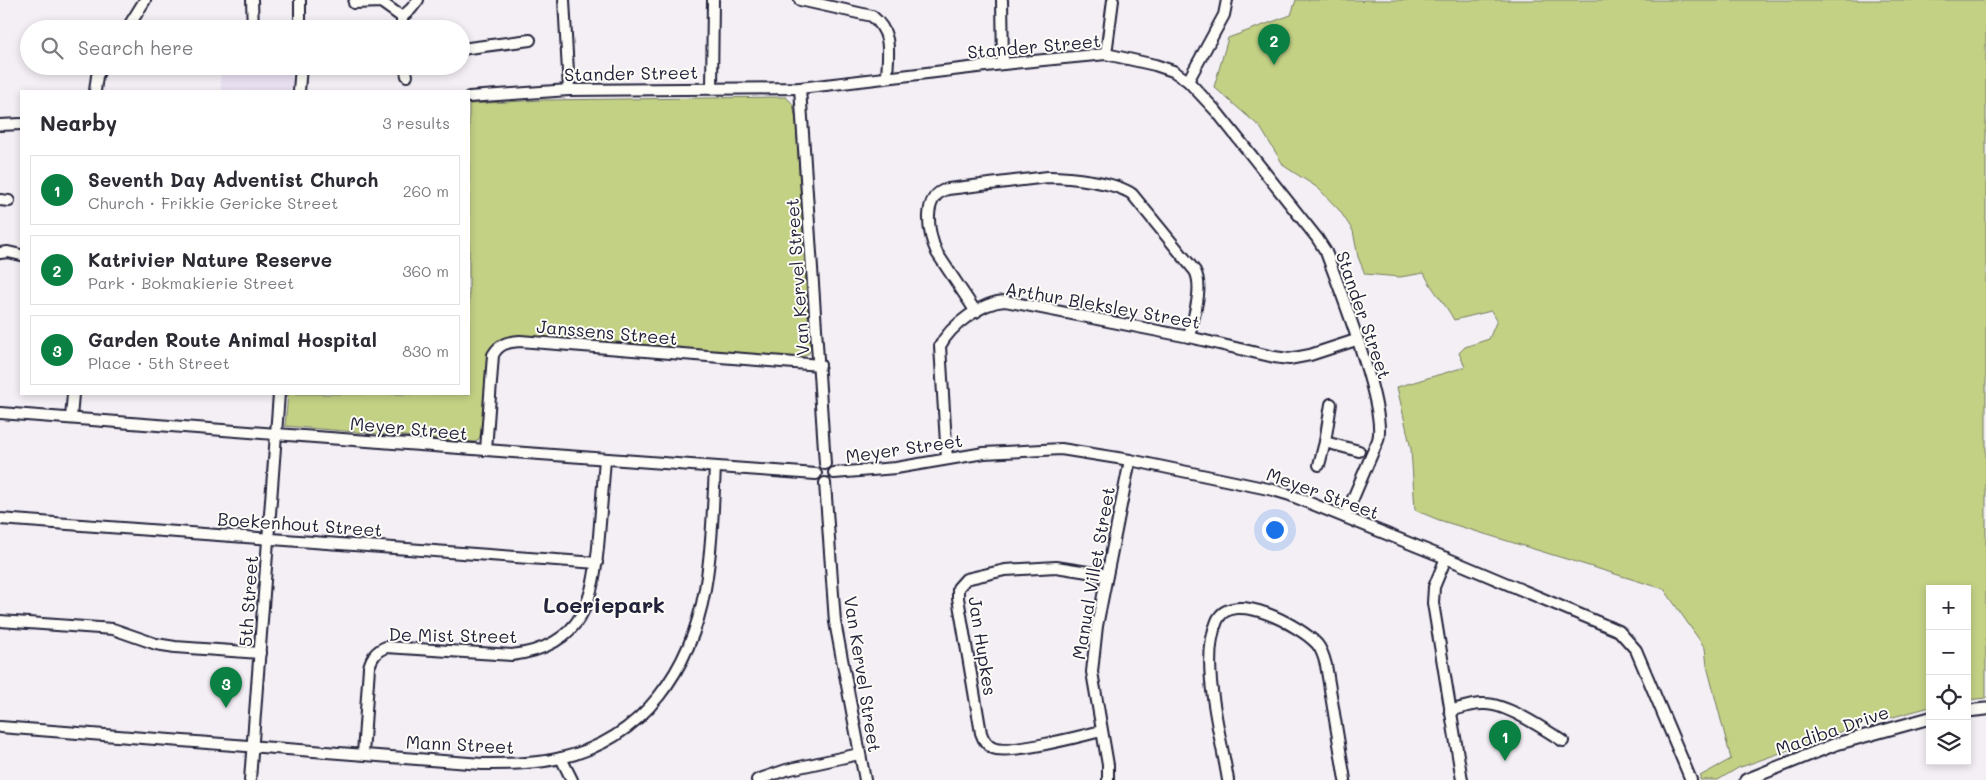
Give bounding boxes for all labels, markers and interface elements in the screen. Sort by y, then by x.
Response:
search box [20,20,470,75]
pin: 2 [1258,24,1290,65]
street label: Stander Street [966,28,1102,64]
icon: search [38,34,66,62]
text: Search here [78,35,194,60]
street label: Stander Street [564,60,698,86]
text: Nearby [40,109,117,136]
text: 3 results [382,112,450,133]
text: Seventh Day Adventist Church [88,167,378,192]
text: 1 [53,180,61,201]
text: 260 m [403,180,449,201]
text: Church · Frikkie Gericke Street [88,192,338,213]
street label: Van Kervel Street [780,197,814,357]
text: Katrivier Nature Reserve [88,247,332,272]
street label: Stander Street [1331,248,1397,382]
text: 2 [53,260,61,281]
text: 360 m [402,260,449,281]
text: Park · Bokmakierie Street [88,272,294,293]
street label: Arthur Bleksley Street [1004,276,1202,334]
street label: Janssens Street [535,314,679,350]
text: Garden Route Animal Hospital [88,327,377,352]
text: 3 [52,340,62,361]
text: 830 m [402,340,449,361]
text: Place · 5th Street [88,352,230,373]
street label: Meyer Street [349,411,469,445]
street label: Meyer Street [844,428,964,468]
street label: Meyer Street [1263,462,1383,524]
street label: Manual Villet Street [1066,485,1120,661]
street label: Boekenhout Street [217,506,383,542]
your location [1262,517,1288,543]
street label: 5th Street [233,554,263,648]
map controls [1926,585,1971,765]
button: + [1926,585,1971,630]
district label: Loeriepark [543,590,665,619]
street label: Van Kervel Street [839,594,887,754]
street label: Jan Hupkes [963,595,1003,697]
street label: De Mist Street [388,622,518,648]
button: − [1926,630,1971,675]
pin: 3 [210,667,242,708]
button: locate [1926,675,1971,720]
street label: Madiba Drive [1772,699,1892,761]
pin: 1 [1489,720,1521,761]
button: layers [1926,720,1971,765]
street label: Mann Street [405,729,515,759]

